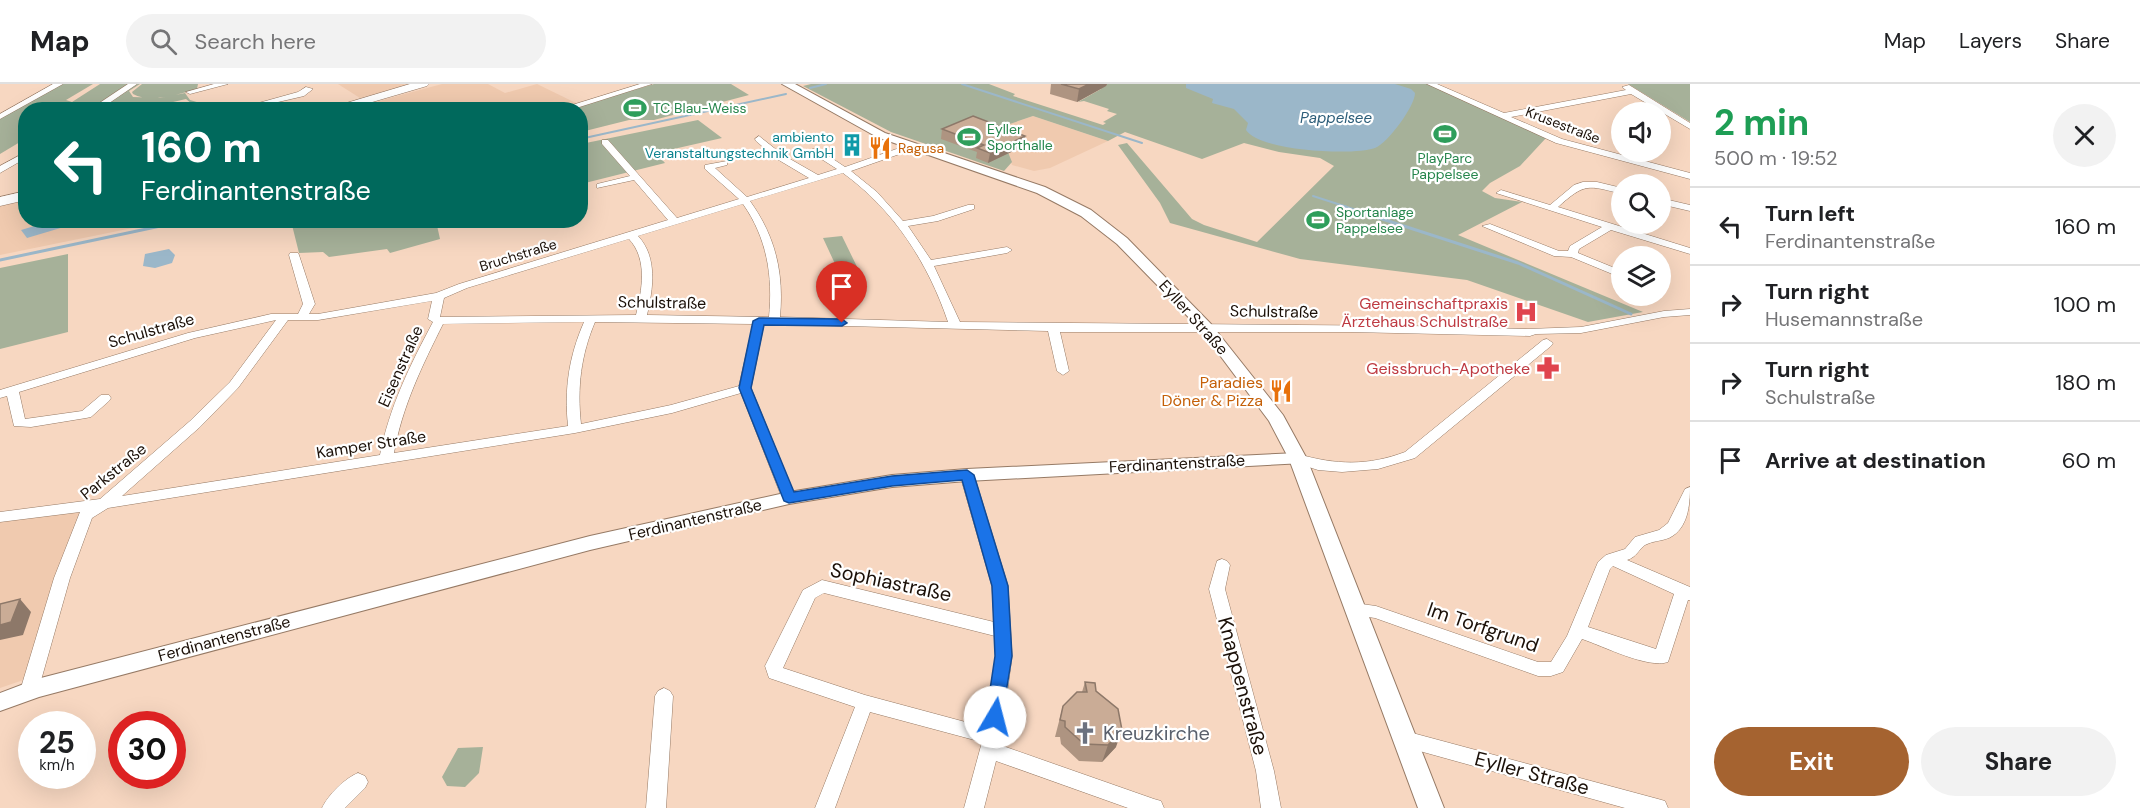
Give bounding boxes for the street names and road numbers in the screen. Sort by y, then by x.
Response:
street label: Krusestraße [1523,103,1603,147]
street label: Bruchstraße [477,235,559,275]
street label: Eyller Straße [1154,275,1233,359]
street label: Schulstraße [618,291,706,314]
street label: Schulstraße [1230,300,1318,323]
street label: Schulstraße [106,308,197,353]
street label: Eisenstraße [373,322,428,410]
street label: Kamper Straße [315,425,427,464]
street label: Parkstraße [76,438,151,504]
street label: Ferdinantenstraße [1108,449,1246,478]
street label: Ferdinantenstraße [626,494,764,545]
street label: Sophiastraße [828,556,954,608]
street label: Im Torfgrund [1424,596,1542,658]
street label: Ferdinantenstraße [156,611,293,666]
street label: Knappenstraße [1212,614,1274,758]
street label: Eyller Straße [1472,745,1592,801]

